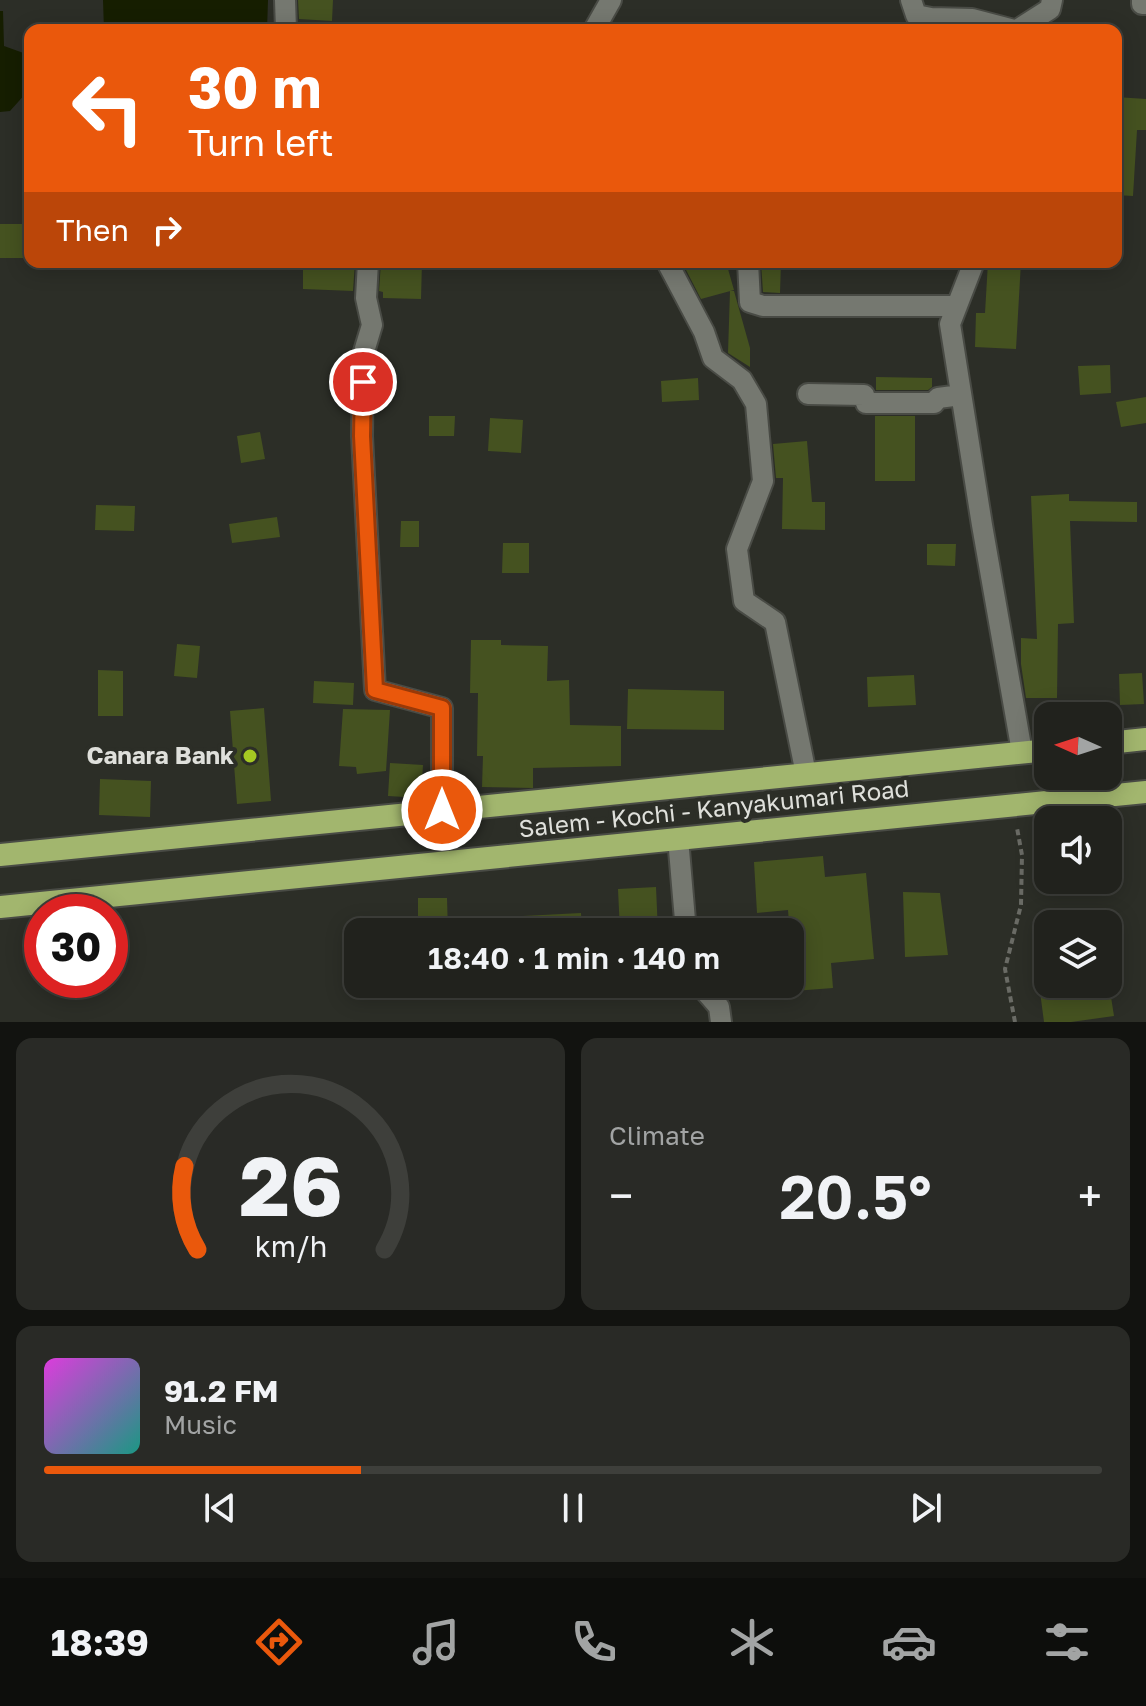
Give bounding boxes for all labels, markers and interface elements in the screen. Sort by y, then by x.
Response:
text: 30 m [188,53,322,120]
icon: left [56,56,160,160]
text: Turn left [188,121,334,164]
icon: right [145,208,189,252]
text: Then [56,212,129,248]
pin [329,348,397,416]
icon: arrive [341,360,385,404]
north arrow [1034,702,1122,790]
map controls [1034,702,1122,998]
place label: Canara Bank [86,740,234,769]
marker: Canara Bank [241,747,259,765]
position arrow [400,768,484,852]
street label: Salem - Kochi - Kanyakumari Road [517,773,911,842]
button: sound [1034,806,1122,894]
speed limit sign: 30 [24,894,128,998]
button: layers [1034,910,1122,998]
text: 18:40 · 1 min · 140 m [428,940,720,976]
text: Climate [609,1120,705,1151]
text: 26 [239,1134,342,1234]
text: 20.5° [779,1160,932,1232]
text: − [609,1169,633,1222]
text: + [1078,1169,1102,1222]
text: km/h [254,1229,327,1263]
text: 91.2 FM [164,1373,278,1409]
text: Music [164,1409,237,1440]
icon: previous [198,1486,242,1530]
icon: pause [551,1486,595,1530]
icon: next [904,1486,948,1530]
icon: directions [251,1614,307,1670]
icon: music [408,1614,464,1670]
icon: phone [566,1614,622,1670]
icon: climate [724,1614,780,1670]
icon: car [881,1614,937,1670]
icon: filters [1039,1614,1095,1670]
text: 18:39 [51,1621,149,1664]

